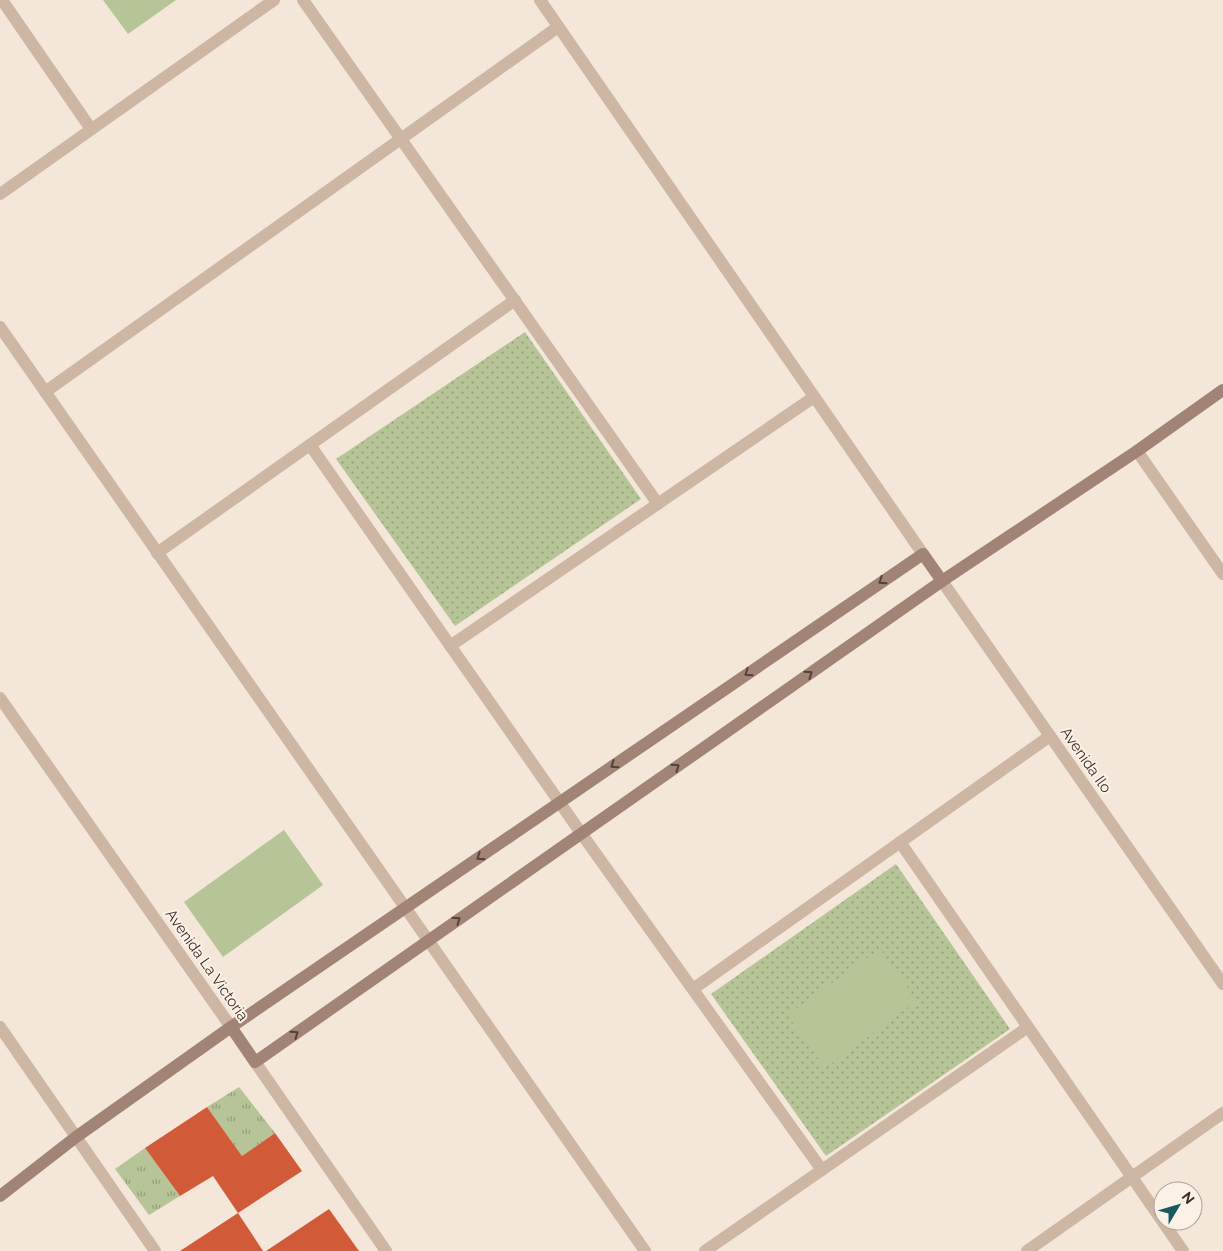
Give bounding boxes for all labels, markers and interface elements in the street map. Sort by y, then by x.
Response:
one-way arrow [879,575,888,584]
one-way arrow [745,667,754,676]
one-way arrow [803,671,813,680]
street label: Avenida Ilo [1057,724,1115,796]
one-way arrow [610,759,620,768]
one-way arrow [670,764,680,773]
one-way arrow [476,851,486,860]
street label: Avenida La Victoria [162,906,252,1024]
one-way arrow [451,917,460,926]
one-way arrow [289,1031,299,1040]
north arrow [1153,1181,1203,1231]
text: N [1179,1189,1198,1207]

